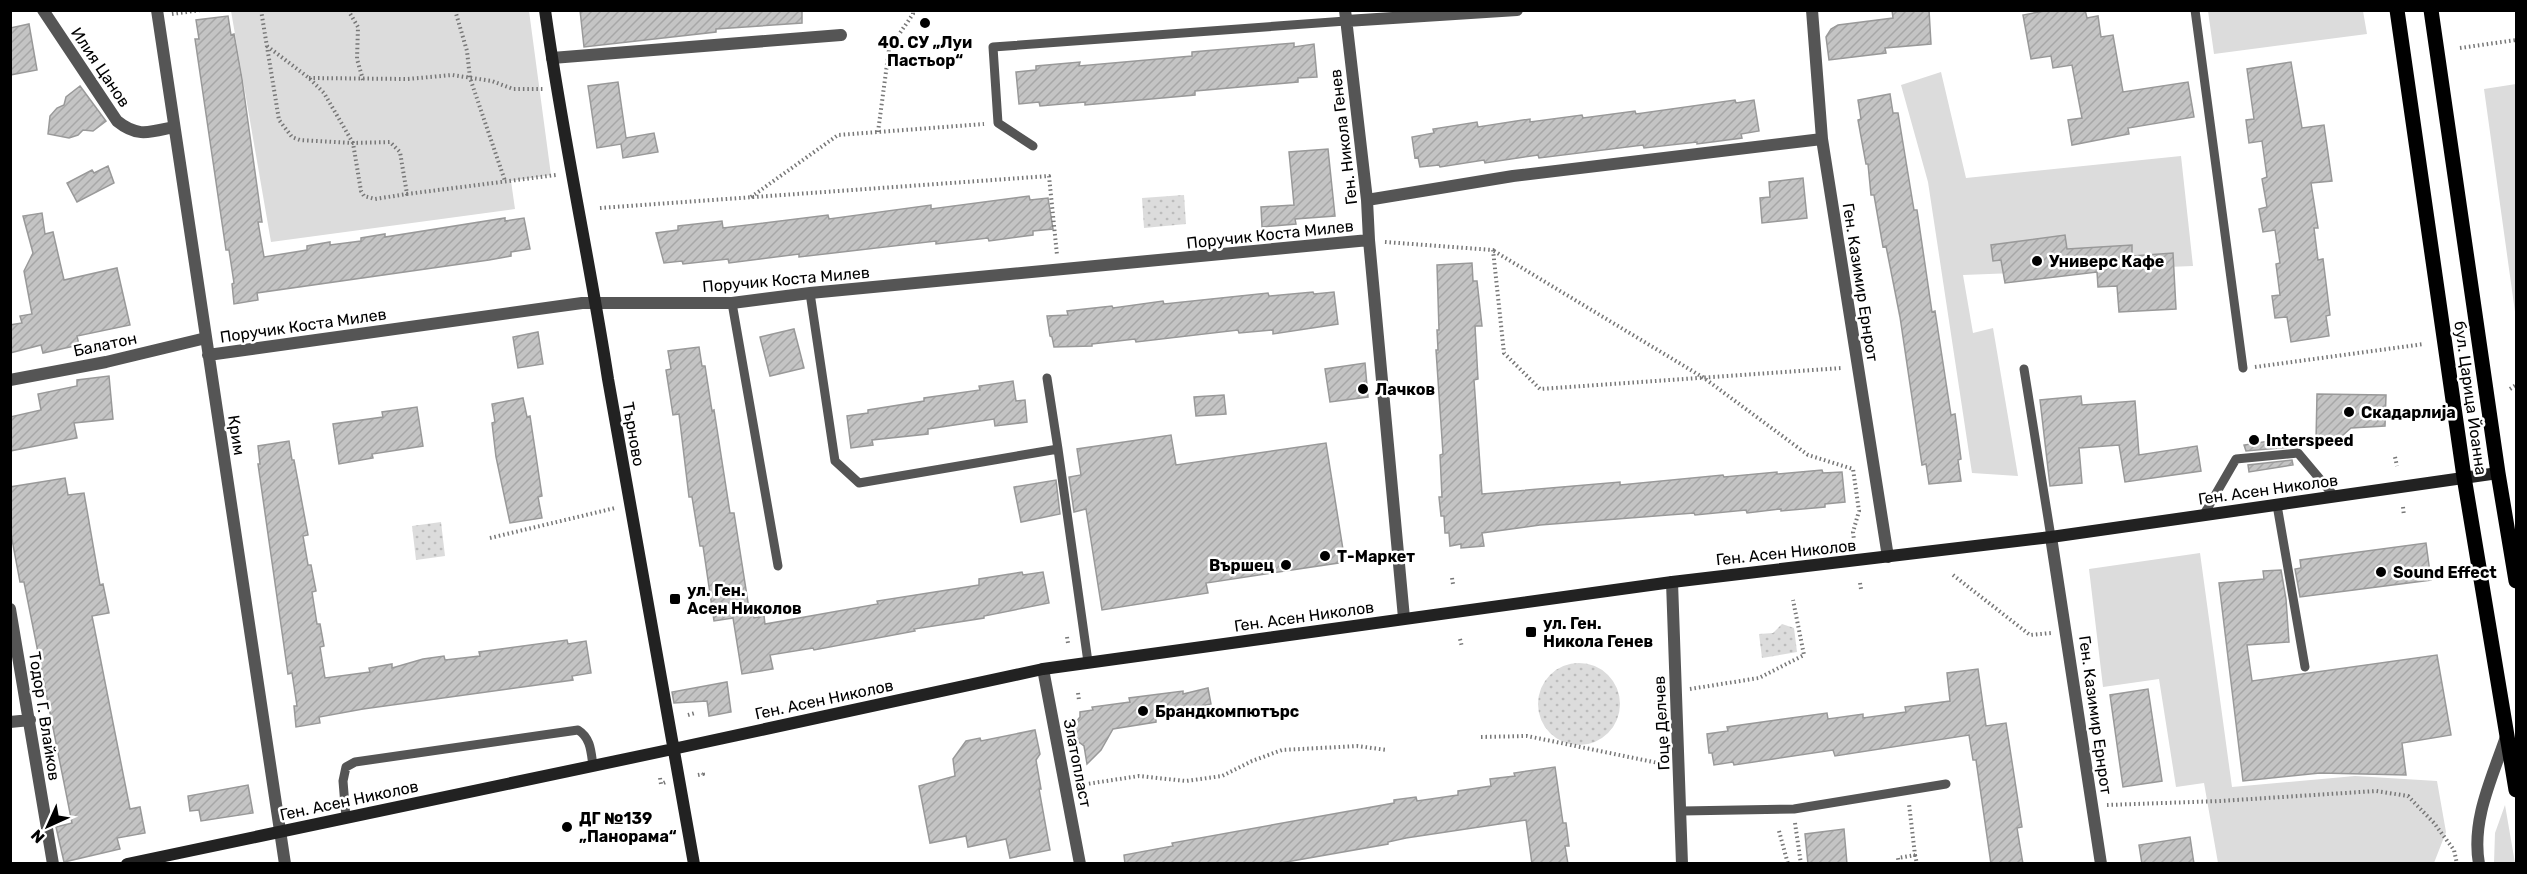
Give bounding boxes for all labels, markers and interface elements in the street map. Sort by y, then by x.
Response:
marker: 40. СУ „Луи Пастьор“ [918,16,932,30]
street label: Илия Цанов [67,24,134,111]
place label: 40. СУ „Луи Пастьор“ [878,33,972,70]
street label: Ген. Никола Генев [1326,68,1361,206]
street label: Ген. Казимир Ернрот [1839,202,1882,363]
street label: Поручик Коста Милев [1186,216,1355,253]
place label: Универс Кафе [2049,252,2164,271]
marker: Универс Кафе [2030,254,2044,268]
street label: Поручик Коста Милев [702,263,871,296]
street label: Поручик Коста Милев [219,304,388,347]
street label: бул. Царица Йоанна [2450,320,2491,476]
street label: Балатон [72,329,139,360]
place label: Лачков [1375,380,1435,399]
marker: Лачков [1356,382,1370,396]
street label: Търново [619,400,649,468]
place label: Скадарлиjа [2361,403,2456,422]
marker: Скадарлиjа [2342,405,2356,419]
street label: Крим [224,414,249,457]
place label: Interspeed [2266,431,2354,450]
marker: Interspeed [2247,433,2261,447]
street label: Ген. Асен Николов [2197,470,2339,509]
street label: Ген. Асен Николов [1715,536,1857,569]
place label: Т-Маркет [1337,547,1415,566]
marker: Т-Маркет [1318,549,1332,563]
place label: Вършец [1209,556,1274,575]
marker: Вършец [1279,558,1293,572]
place label: Sound Effect [2393,563,2497,582]
marker: Sound Effect [2374,565,2388,579]
place label: ул. Ген. Асен Николов [687,581,802,618]
marker: ул. Ген. Асен Николов [668,592,682,606]
street label: Ген. Асен Николов [1233,597,1375,636]
place label: ул. Ген. Никола Генев [1543,614,1653,651]
marker: ул. Ген. Никола Генев [1524,625,1538,639]
street label: Ген. Казимир Ернрот [2075,635,2116,796]
street label: Тодор Г. Влайков [25,650,64,782]
street label: Гоце Делчев [1650,675,1673,771]
street label: Ген. Асен Николов [753,676,895,723]
place label: Брандкомпютърс [1155,702,1299,721]
marker: Брандкомпютърс [1136,704,1150,718]
street label: Златопласт [1060,717,1095,809]
street label: Ген. Асен Николов [278,777,420,824]
north arrow [18,796,78,856]
place label: ДГ №139 „Панорама“ [579,809,677,846]
marker: ДГ №139 „Панорама“ [560,820,574,834]
text: N [27,825,49,847]

